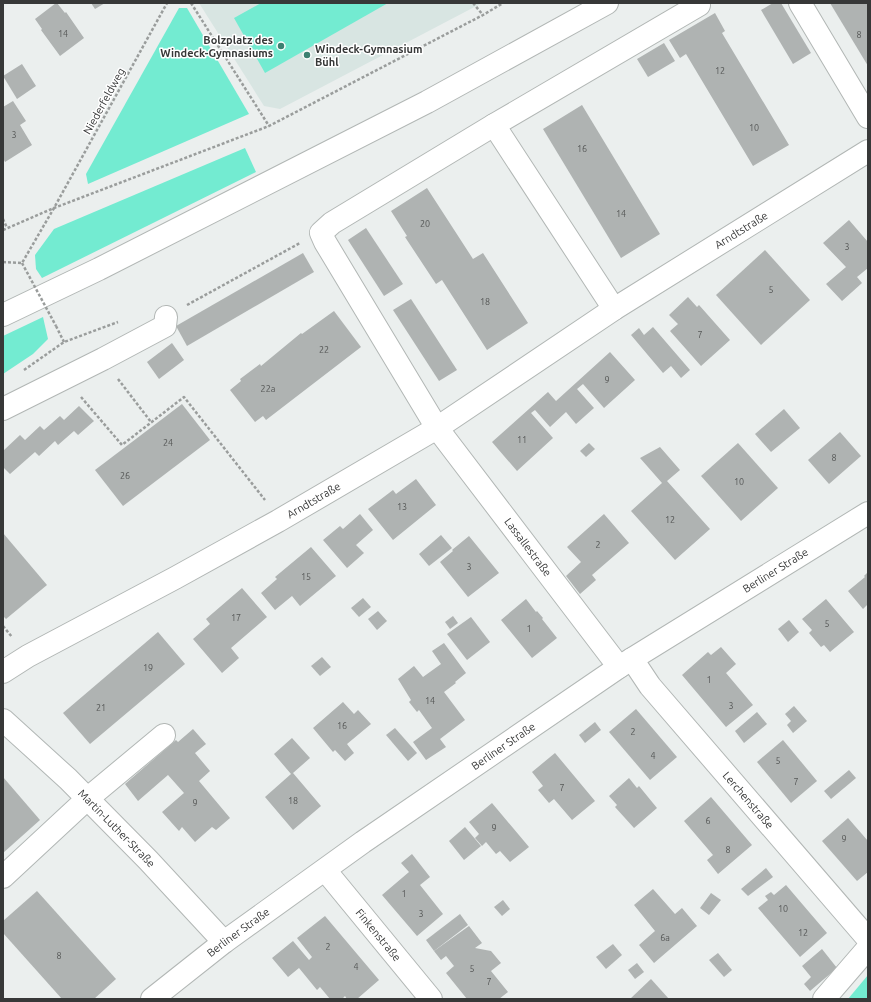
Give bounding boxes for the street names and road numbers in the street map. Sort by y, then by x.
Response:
street label: Niederfeldweg [81,66,127,136]
street label: Arndtstraße [712,209,770,251]
street label: Arndtstraße [285,480,342,521]
street label: Lassallestraße [502,515,554,579]
street label: Berliner Straße [741,546,810,595]
street label: Berliner Straße [469,720,537,772]
street label: Lerchenstraße [720,769,776,831]
street label: Martin-Luther-Straße [76,787,157,870]
street label: Berliner Straße [205,905,272,959]
street label: Finkenstraße [353,906,403,963]

